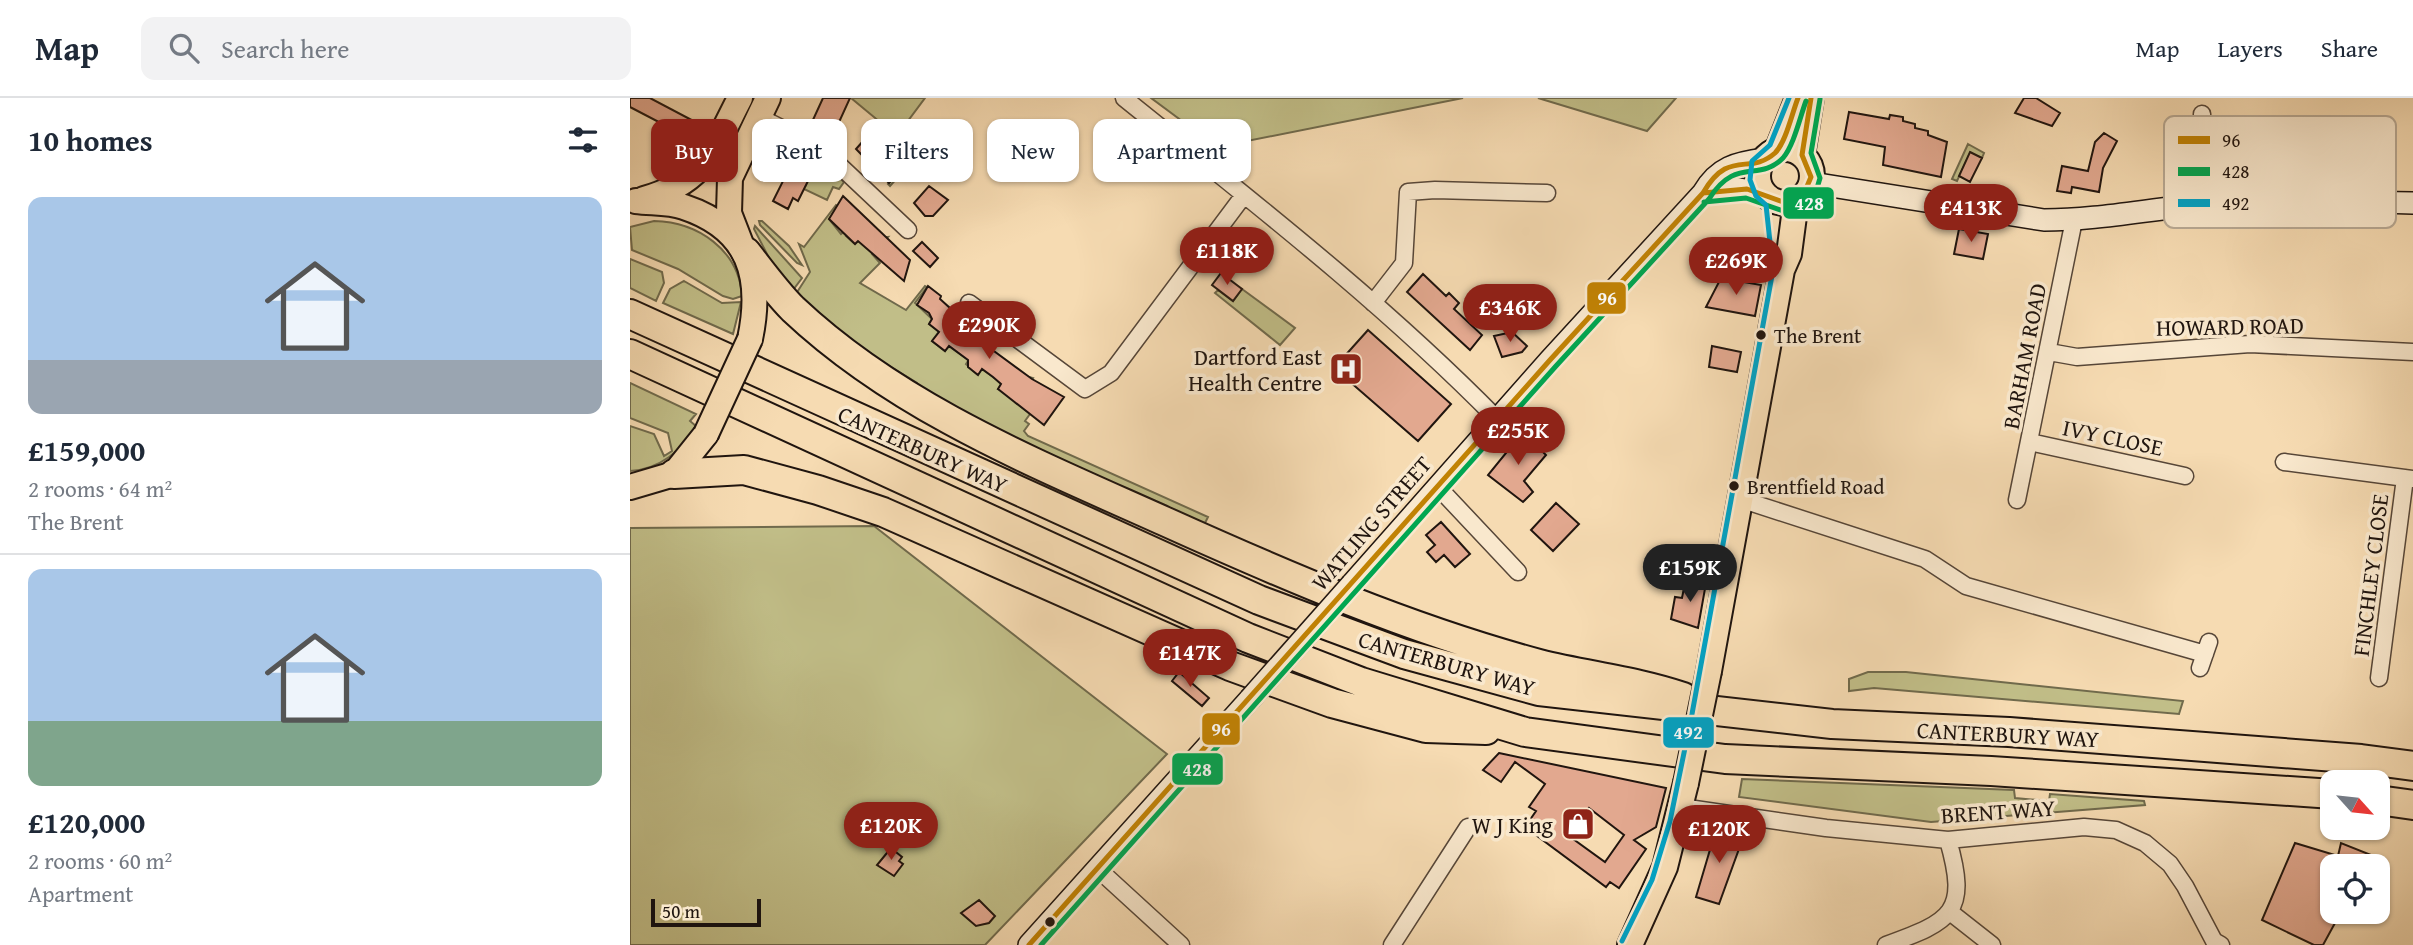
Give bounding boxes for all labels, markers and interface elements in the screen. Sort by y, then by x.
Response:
search box [141,17,631,80]
text: Map [35,24,99,72]
icon: search [165,29,203,67]
text: Search here [221,29,349,68]
text: Map [2136,31,2179,66]
text: Layers [2217,31,2283,66]
text: Share [2321,31,2378,66]
legend [2164,116,2396,228]
text: 10 homes [28,118,153,162]
chip: Buy [651,119,738,182]
chip: Rent [752,119,847,182]
chip: Filters [861,119,973,182]
chip: New [987,119,1079,182]
chip: Apartment [1093,119,1251,182]
icon: filters [564,121,602,159]
text: 96 [2222,126,2240,154]
text: 428 [2222,157,2249,185]
pin: £413K [1922,184,2020,244]
line badge: 428 [1782,186,1835,220]
text: 428 [1794,189,1824,217]
text: 492 [2222,189,2249,217]
text: £413K [1940,190,2002,223]
pin: £118K [1178,228,1276,287]
text: £118K [1196,233,1258,266]
pin: £269K [1687,238,1785,297]
icon: home [252,243,378,369]
text: £269K [1705,243,1767,276]
street label: BARHAM ROAD [1994,280,2054,432]
line badge: 96 [1586,281,1627,315]
text: 96 [1597,284,1617,312]
pin: £346K [1461,285,1559,344]
text: £346K [1479,290,1541,323]
pin: £290K [940,302,1038,361]
text: £290K [958,307,1020,340]
street label: HOWARD ROAD [2156,308,2304,344]
place label: The Brent [1774,320,1862,351]
marker: The Brent [1754,328,1768,342]
place label: Dartford East Health Centre [1188,340,1322,399]
hospital icon: Dartford East Health Centre [1327,350,1365,388]
street label: CANTERBURY WAY [833,397,1013,501]
pin: £255K [1469,408,1567,467]
street label: IVY CLOSE [2060,410,2166,464]
text: £255K [1487,413,1549,446]
text: £159,000 [28,428,145,472]
street label: WATLING STREET [1303,448,1439,598]
place label: Brentfield Road [1747,471,1885,502]
text: 2 rooms · 64 m² [28,472,172,505]
marker: Brentfield Road [1727,479,1741,493]
street label: FINCHLEY CLOSE [2344,492,2396,658]
text: The Brent [28,505,124,538]
pin: £159K [1641,545,1739,604]
text: £159K [1659,550,1721,583]
icon: home [252,615,378,741]
street label: CANTERBURY WAY [1355,622,1539,704]
pin: £147K [1141,630,1239,689]
text: £147K [1159,635,1221,668]
line badge: 96 [1201,712,1241,746]
street label: CANTERBURY WAY [1916,713,2100,755]
text: 96 [1211,715,1231,743]
line badge: 492 [1662,716,1715,749]
text: 492 [1673,718,1703,746]
line badge: 428 [1171,752,1224,786]
text: 428 [1182,755,1212,783]
north arrow [2320,770,2390,840]
map controls [2320,770,2390,924]
street label: BRENT WAY [1940,791,2056,831]
text: £120,000 [28,800,145,844]
pin: £120K [842,802,940,862]
shop icon: W J King [1559,805,1597,843]
pin: £120K [1670,806,1768,865]
text: £120K [860,808,922,841]
place label: W J King [1472,808,1554,841]
text: £120K [1688,811,1750,844]
text: 2 rooms · 60 m² [28,844,172,877]
button: locate [2320,854,2390,924]
text: Apartment [28,877,133,910]
scale bar [651,896,761,928]
text: 50 m [662,897,700,925]
unlabelled marker [1043,915,1057,929]

